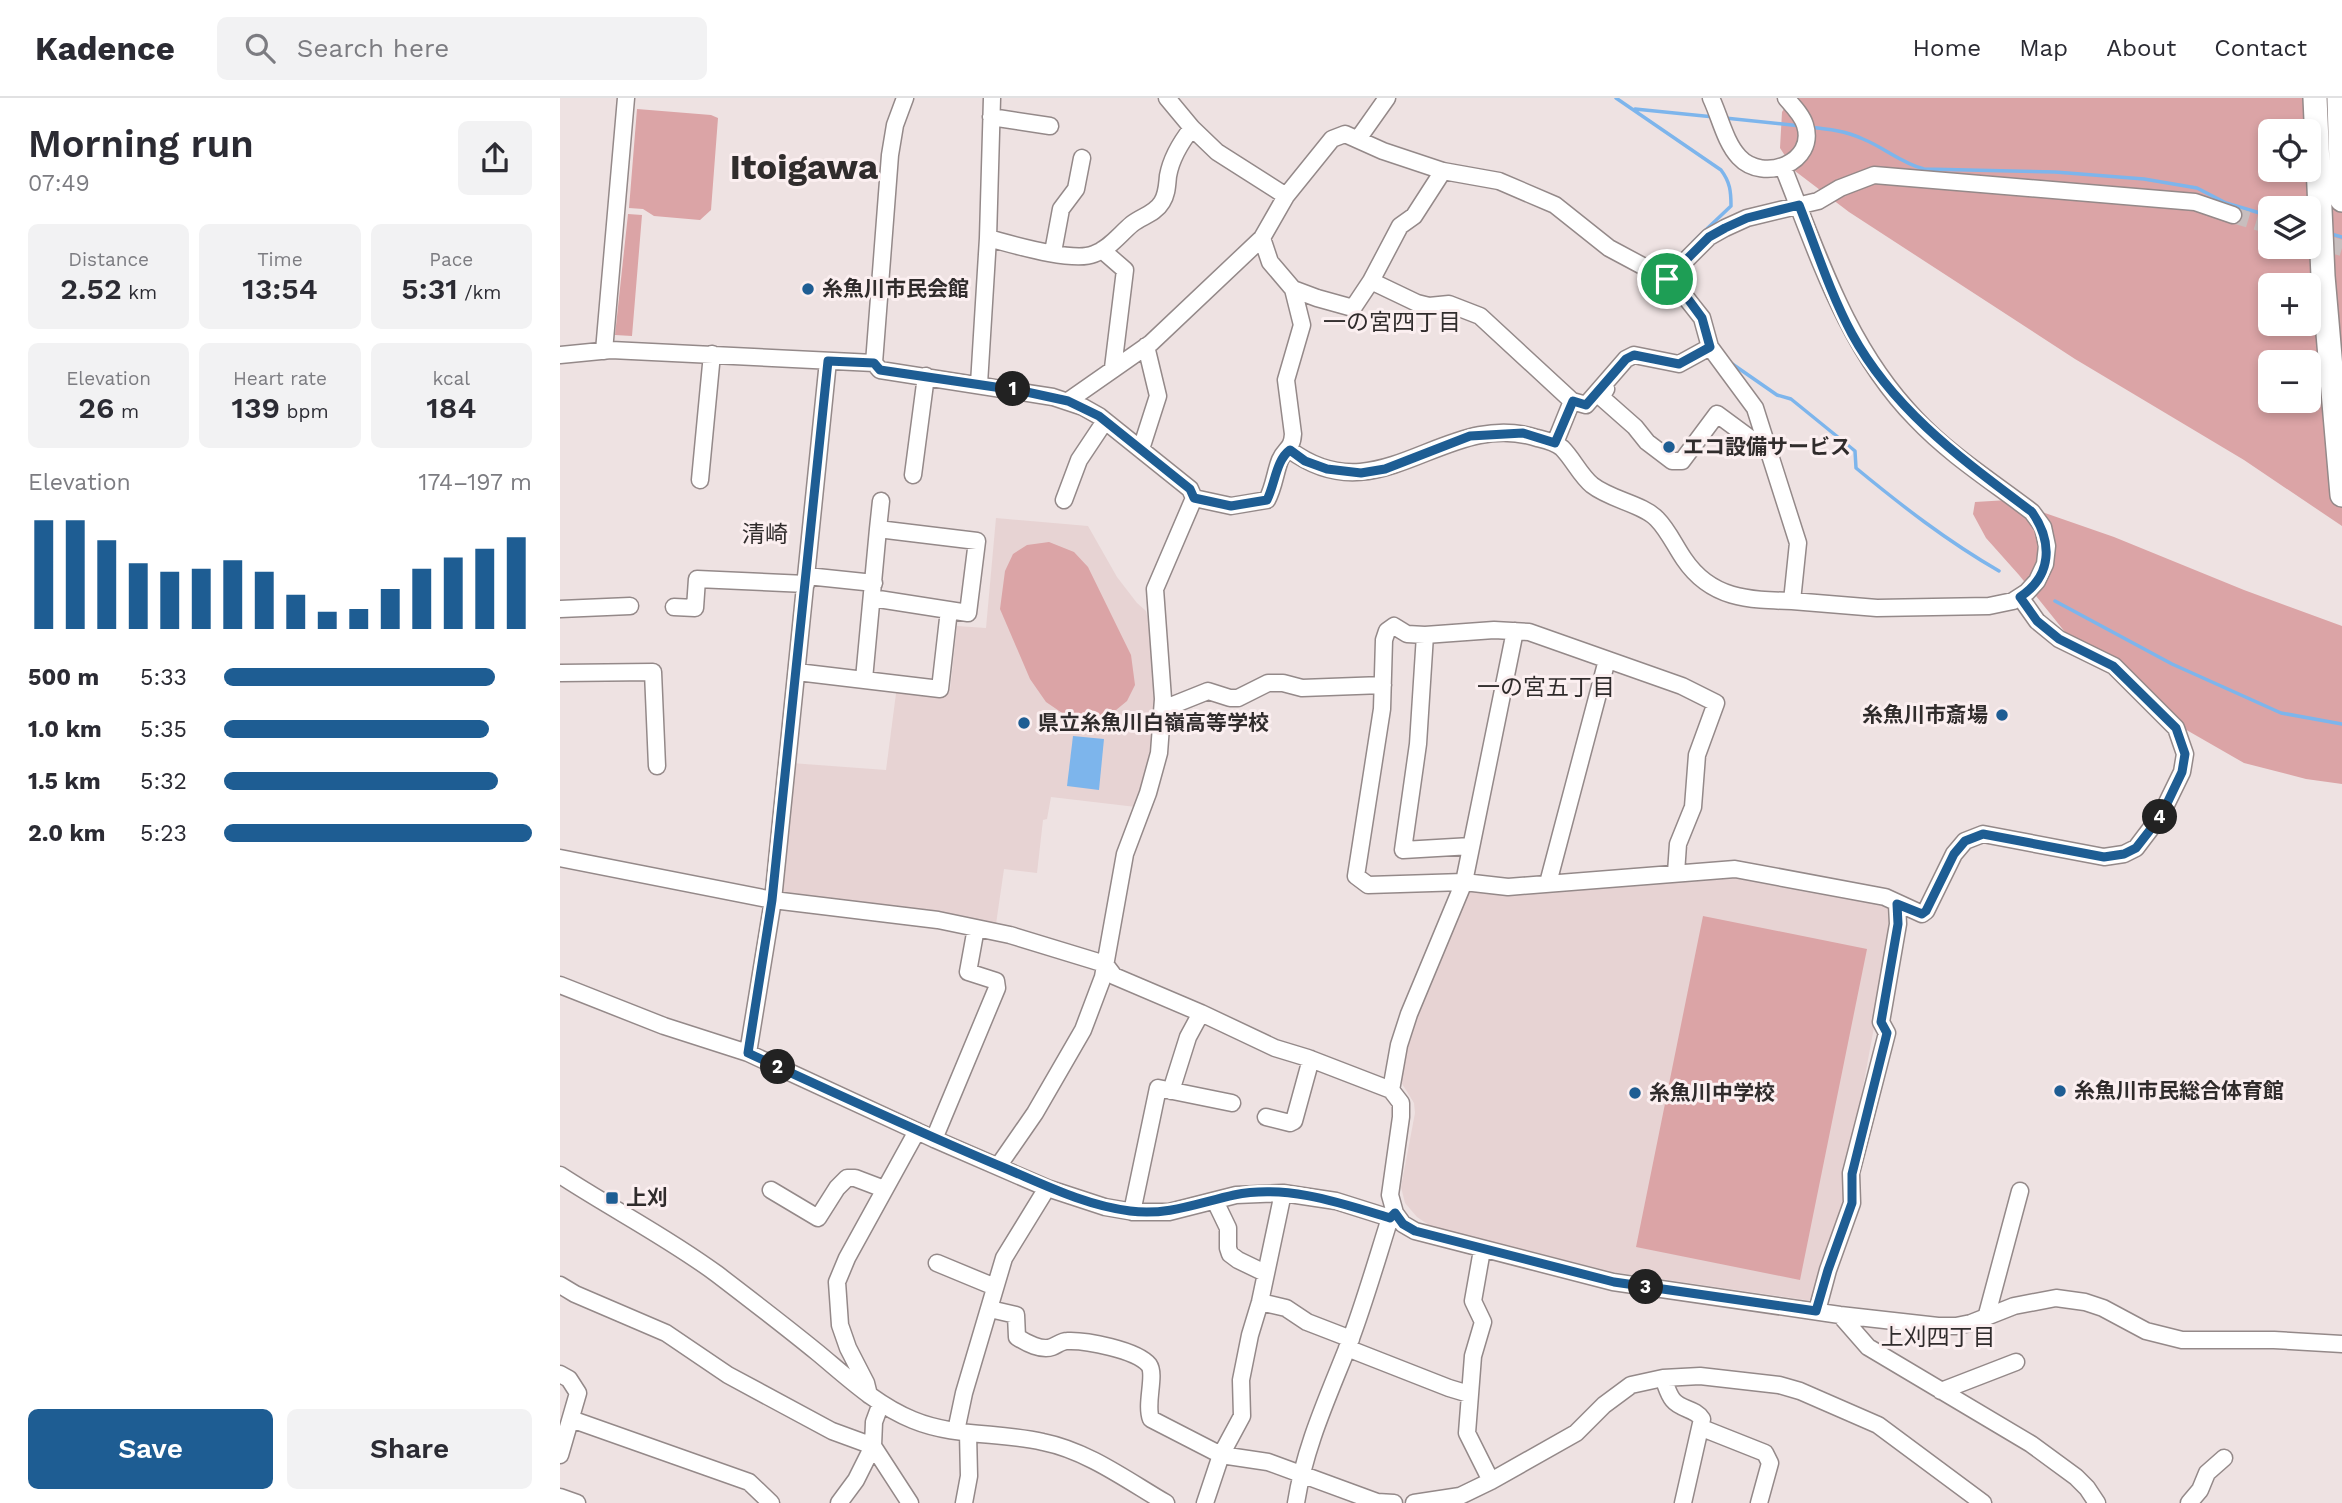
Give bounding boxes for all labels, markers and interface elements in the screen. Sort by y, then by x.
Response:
search box [217,17,707,80]
text: Kadence [35,29,175,68]
icon: search [241,29,279,67]
text: Search here [297,33,449,63]
text: Home [1913,34,1981,62]
text: Map [2019,34,2068,62]
text: About [2106,34,2176,62]
text: Contact [2214,34,2307,62]
map controls [2258,119,2321,413]
button: locate [2258,119,2321,182]
button: share [458,121,532,195]
text: Morning run [28,122,254,166]
district label: Itoigawa [730,146,879,188]
text: 07:49 [28,170,90,197]
button: layers [2258,196,2321,259]
text: Distance [68,248,149,271]
text: Time [257,248,303,271]
text: Pace [429,248,473,271]
pin [1637,249,1697,309]
icon: arrive [1648,260,1686,298]
text: 2.52 [60,271,122,306]
text: 13:54 [242,271,318,306]
text: 5:31 [401,271,458,306]
button: + [2258,273,2321,336]
place label: 糸魚川市民会館 [822,276,969,301]
text: km [122,281,157,304]
text: /km [458,281,501,304]
marker: 糸魚川市民会館 [800,281,816,297]
district label: 一の宮四丁目 [1323,309,1461,336]
button: − [2258,350,2321,413]
text: Elevation [66,367,151,390]
text: Heart rate [233,367,327,390]
text: kcal [433,367,470,390]
pin: 1 [995,372,1030,406]
text: 1 [1008,377,1017,400]
text: 26 [78,390,114,425]
text: 139 [231,390,280,425]
text: 184 [426,390,476,425]
text: m [114,400,139,423]
text: bpm [280,400,329,423]
place label: エコ設備サービス [1683,434,1851,459]
marker: エコ設備サービス [1661,439,1677,455]
text: Elevation [28,469,131,496]
text: 174–197 m [419,469,532,496]
district label: 清崎 [742,521,788,548]
text: 500 m [28,664,99,691]
text: 5:33 [140,664,187,691]
district label: 一の宮五丁目 [1477,674,1615,701]
place label: 糸魚川市斎場 [1862,702,1988,727]
marker: 糸魚川市斎場 [1994,707,2010,723]
place label: 県立糸魚川白嶺高等学校 [1038,710,1269,735]
marker: 県立糸魚川白嶺高等学校 [1016,715,1032,731]
text: 1.0 km [28,716,102,743]
text: 5:35 [140,716,187,743]
text: 1.5 km [28,768,101,795]
text: 5:32 [140,768,187,795]
pin: 4 [2142,800,2178,834]
text: 4 [2153,805,2166,828]
text: 2.0 km [28,820,106,847]
text: 5:23 [140,820,187,847]
pin: 2 [760,1049,795,1084]
text: 2 [772,1055,783,1078]
place label: 糸魚川市民総合体育館 [2074,1078,2284,1103]
place label: 糸魚川中学校 [1649,1080,1775,1105]
marker: 糸魚川市民総合体育館 [2052,1083,2068,1099]
marker: 糸魚川中学校 [1627,1085,1643,1101]
place label: 上刈 [626,1185,668,1210]
marker: 上刈 [604,1190,620,1206]
pin: 3 [1628,1270,1664,1304]
text: 3 [1640,1275,1651,1298]
district label: 上刈四丁目 [1881,1324,1996,1351]
button: Save [28,1409,273,1489]
button: Share [287,1409,532,1489]

